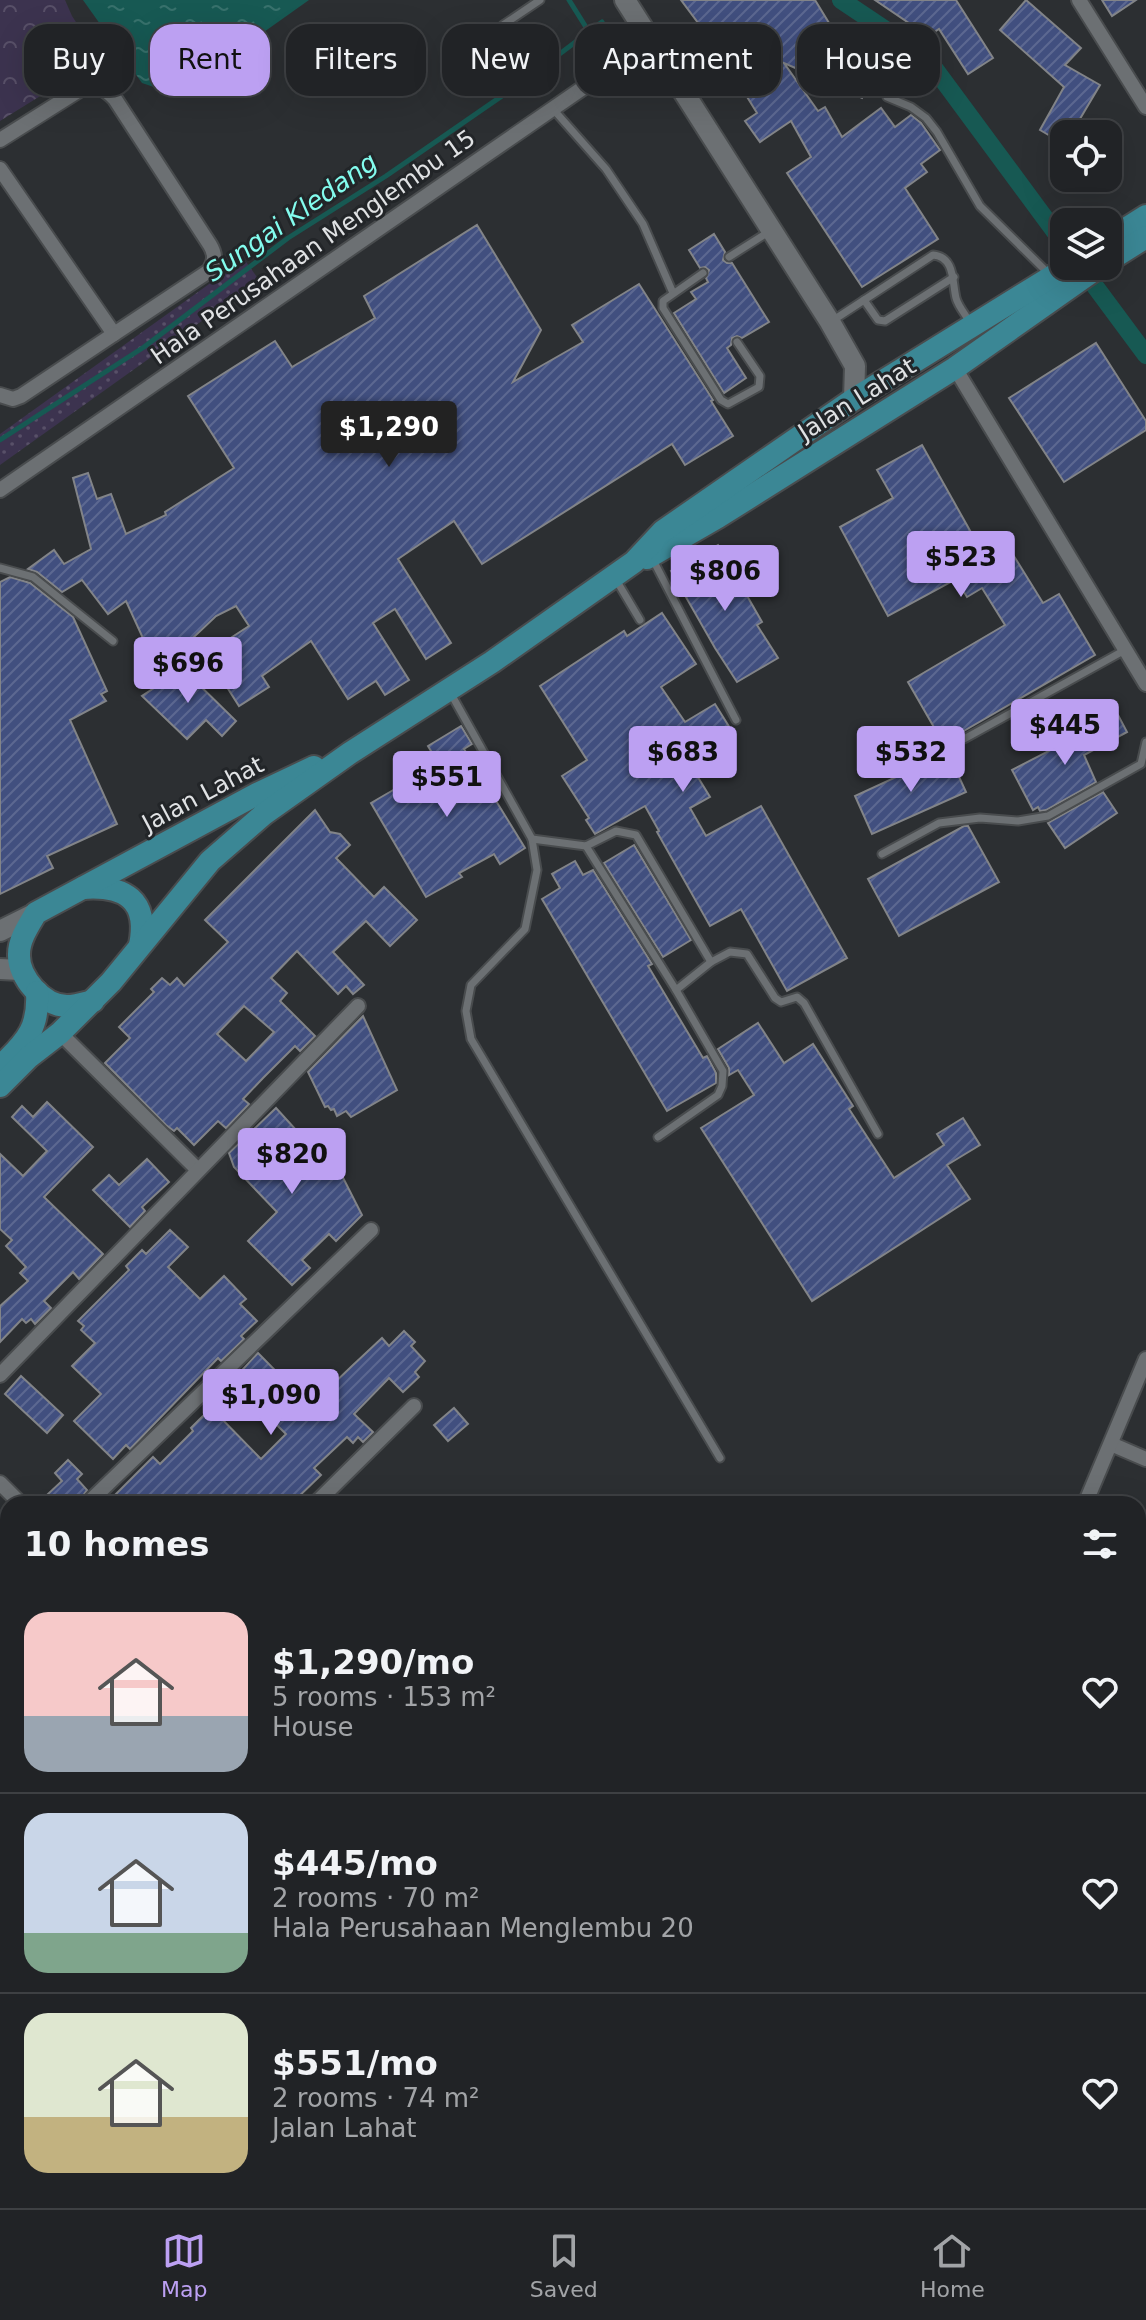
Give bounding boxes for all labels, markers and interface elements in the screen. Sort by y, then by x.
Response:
chip: Buy [24,24,134,96]
chip: Rent [150,24,270,96]
chip: Filters [286,24,426,96]
chip: New [442,24,559,96]
chip: Apartment [575,24,781,96]
chip: House [797,24,940,96]
map controls [1050,120,1122,280]
button: locate [1050,120,1122,192]
street label: Hala Perusahaan Menglembu 15 [146,124,480,370]
water label: Sungai Kledang [199,146,383,288]
button: layers [1050,208,1122,280]
street label: Jalan Lahat [791,352,921,447]
pin: $1,290 [324,401,454,469]
text: $1,290 [339,412,439,442]
pin: $523 [914,531,1008,599]
text: $523 [925,542,997,572]
pin: $806 [678,545,772,613]
text: $806 [689,556,761,586]
pin: $696 [141,637,235,705]
text: $696 [152,648,224,678]
pin: $445 [1018,699,1112,767]
text: $445 [1029,710,1101,740]
pin: $683 [636,726,730,794]
pin: $532 [864,726,958,794]
text: $683 [647,737,719,767]
text: $532 [875,737,947,767]
street label: Jalan Lahat [136,750,268,839]
pin: $551 [400,751,494,819]
text: $551 [411,762,483,792]
pin: $820 [245,1128,339,1196]
text: $820 [256,1139,328,1169]
pin: $1,090 [206,1369,336,1437]
text: $1,090 [221,1380,321,1410]
icon: filters [1078,1522,1122,1566]
text: 10 homes [24,1524,209,1564]
text: $1,290/mo [272,1642,474,1682]
icon: home [88,1644,184,1740]
icon: heart [1078,1670,1122,1714]
text: 5 rooms · 153 m² [272,1682,496,1712]
text: House [272,1712,353,1742]
text: $445/mo [272,1843,438,1883]
icon: home [88,1845,184,1941]
icon: heart [1078,1871,1122,1915]
text: 2 rooms · 70 m² [272,1883,480,1913]
text: Hala Perusahaan Menglembu 20 [272,1913,694,1943]
text: $551/mo [272,2043,438,2083]
icon: home [88,2045,184,2141]
icon: heart [1078,2071,1122,2115]
text: 2 rooms · 74 m² [272,2083,480,2113]
text: Jalan Lahat [272,2113,417,2143]
tab: Map [161,2229,208,2302]
tab: Saved [530,2229,598,2302]
tab: Home [920,2229,985,2302]

